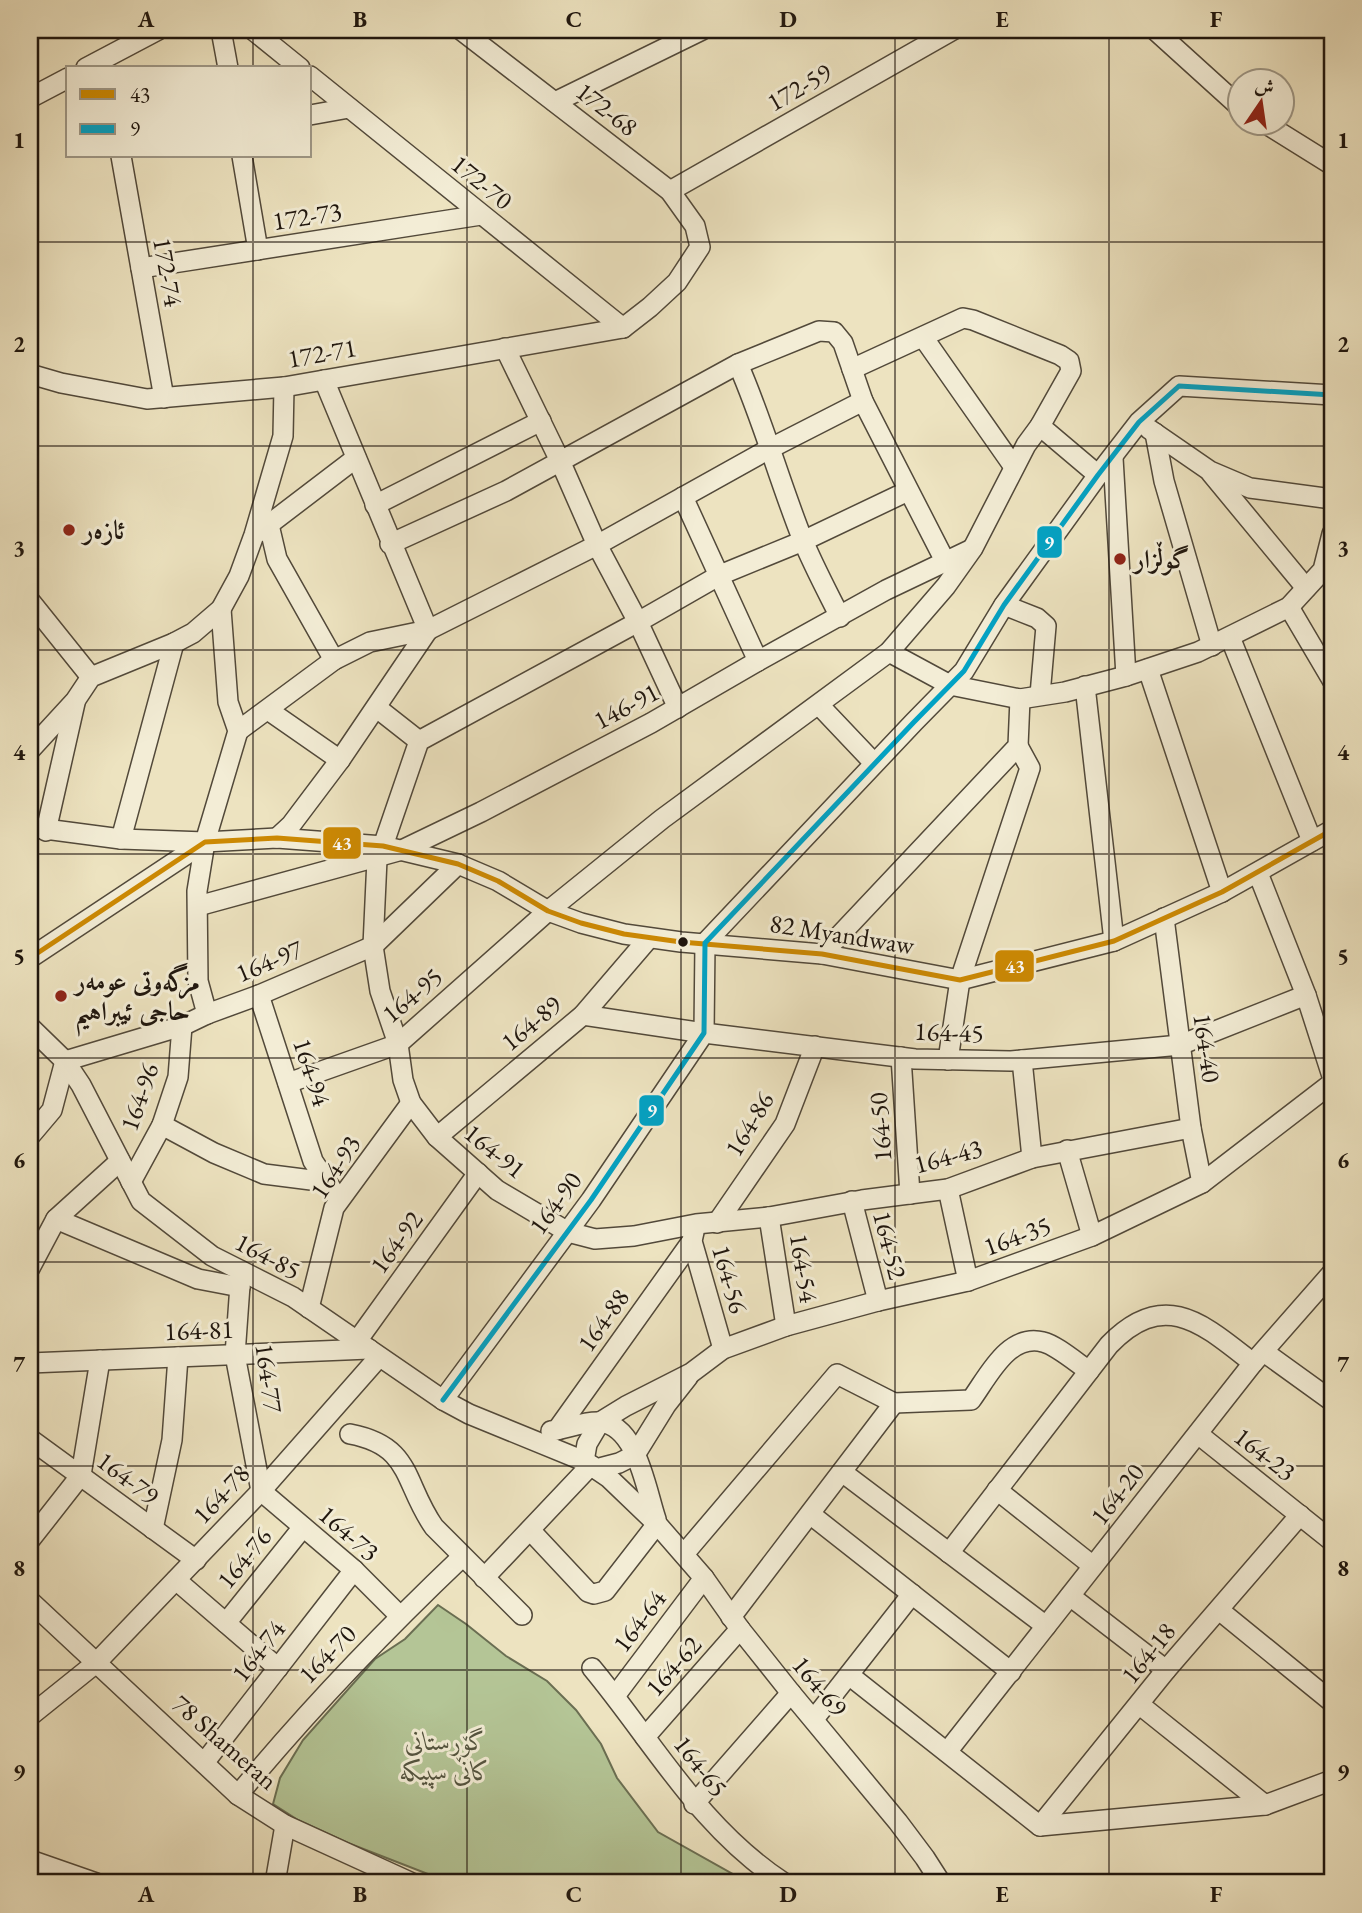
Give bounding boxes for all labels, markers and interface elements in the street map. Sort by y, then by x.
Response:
text: A [137,4,155,34]
text: B [353,4,367,34]
text: C [566,4,582,34]
text: D [779,4,797,34]
text: E [995,4,1009,34]
text: F [1210,4,1223,34]
street label: 172-59 [760,55,838,119]
legend [66,66,312,158]
north arrow [1226,66,1296,136]
text: ش [1253,72,1277,100]
street label: 172-68 [569,74,645,144]
text: 43 [130,81,150,108]
text: 9 [130,115,140,142]
text: 1 [13,125,25,155]
text: 1 [1337,125,1349,155]
street label: 172-70 [444,147,520,217]
street label: 172-73 [270,194,344,238]
street label: 172-74 [145,235,191,310]
text: 2 [13,329,25,359]
text: 2 [1337,329,1349,359]
street label: 172-71 [285,330,359,376]
place label: ئازەر [80,513,125,547]
marker: ئازەر [61,522,77,538]
line badge: 9 [1036,525,1063,559]
text: 9 [1044,530,1054,555]
text: 3 [13,533,25,563]
text: 3 [1337,533,1349,563]
place label: گوڵزار [1131,541,1189,576]
marker: گوڵزار [1112,551,1128,567]
street label: 146-91 [587,675,665,737]
text: 4 [13,737,26,767]
text: 4 [1337,737,1350,767]
line badge: 43 [322,826,362,860]
text: 43 [332,831,352,856]
street label: 82 Myandwaw [767,906,917,962]
street label: 164-97 [230,932,308,990]
unlabelled marker [676,935,690,949]
text: 5 [13,941,25,971]
text: 5 [1337,941,1349,971]
line badge: 43 [994,949,1035,983]
text: 43 [1005,954,1025,979]
street label: 164-95 [374,960,450,1030]
place label: مزگەوتی عومەر حاجی ئیبراهیم [72,962,200,1037]
street label: 164-89 [493,987,569,1058]
marker: مزگەوتی عومەر حاجی ئیبراهیم [53,988,69,1004]
street label: 164-40 [1185,1011,1229,1085]
street label: 164-45 [914,1014,984,1050]
street label: 164-94 [285,1034,339,1111]
street label: 164-96 [112,1059,166,1135]
street label: 164-86 [717,1085,781,1163]
street label: 164-50 [861,1091,899,1163]
line badge: 9 [638,1094,665,1127]
text: 9 [647,1098,657,1123]
street label: 164-91 [457,1116,533,1186]
street label: 164-93 [302,1129,368,1205]
street label: 164-43 [910,1131,986,1181]
text: 6 [13,1145,25,1175]
text: 6 [1337,1145,1349,1175]
street label: 164-90 [521,1165,589,1241]
street label: 164-92 [362,1203,430,1280]
street label: 164-52 [865,1207,915,1283]
street label: 164-35 [979,1208,1055,1264]
street label: 164-85 [229,1225,307,1287]
street label: 164-54 [782,1231,826,1306]
street label: 164-56 [704,1241,756,1317]
street label: 164-88 [569,1282,637,1358]
street label: 164-81 [164,1312,234,1348]
street label: 164-77 [247,1341,291,1415]
text: 7 [13,1349,26,1379]
text: 7 [1337,1349,1350,1379]
street label: 164-23 [1227,1419,1303,1489]
street label: 164-79 [90,1444,166,1513]
street label: 164-20 [1082,1456,1152,1532]
street label: 164-78 [185,1457,257,1531]
street label: 164-73 [312,1497,386,1569]
street label: 164-76 [209,1520,279,1596]
text: 8 [13,1553,25,1583]
text: 8 [1337,1553,1349,1583]
street label: 164-64 [605,1583,674,1659]
street label: 164-74 [223,1613,293,1689]
street label: 164-18 [1113,1615,1183,1691]
street label: 164-70 [291,1617,363,1691]
street label: 164-62 [637,1628,709,1703]
street label: 164-69 [785,1648,856,1724]
street label: 78 Shameran [165,1687,285,1797]
park label: گۆڕستانی کانی سپیکە [400,1724,492,1789]
street label: 164-65 [666,1728,736,1804]
text: 9 [13,1757,25,1787]
text: 9 [1337,1757,1349,1787]
text: A [137,1879,155,1909]
text: B [353,1879,367,1909]
text: C [566,1879,582,1909]
text: D [779,1879,797,1909]
text: E [995,1879,1009,1909]
text: F [1210,1879,1223,1909]

